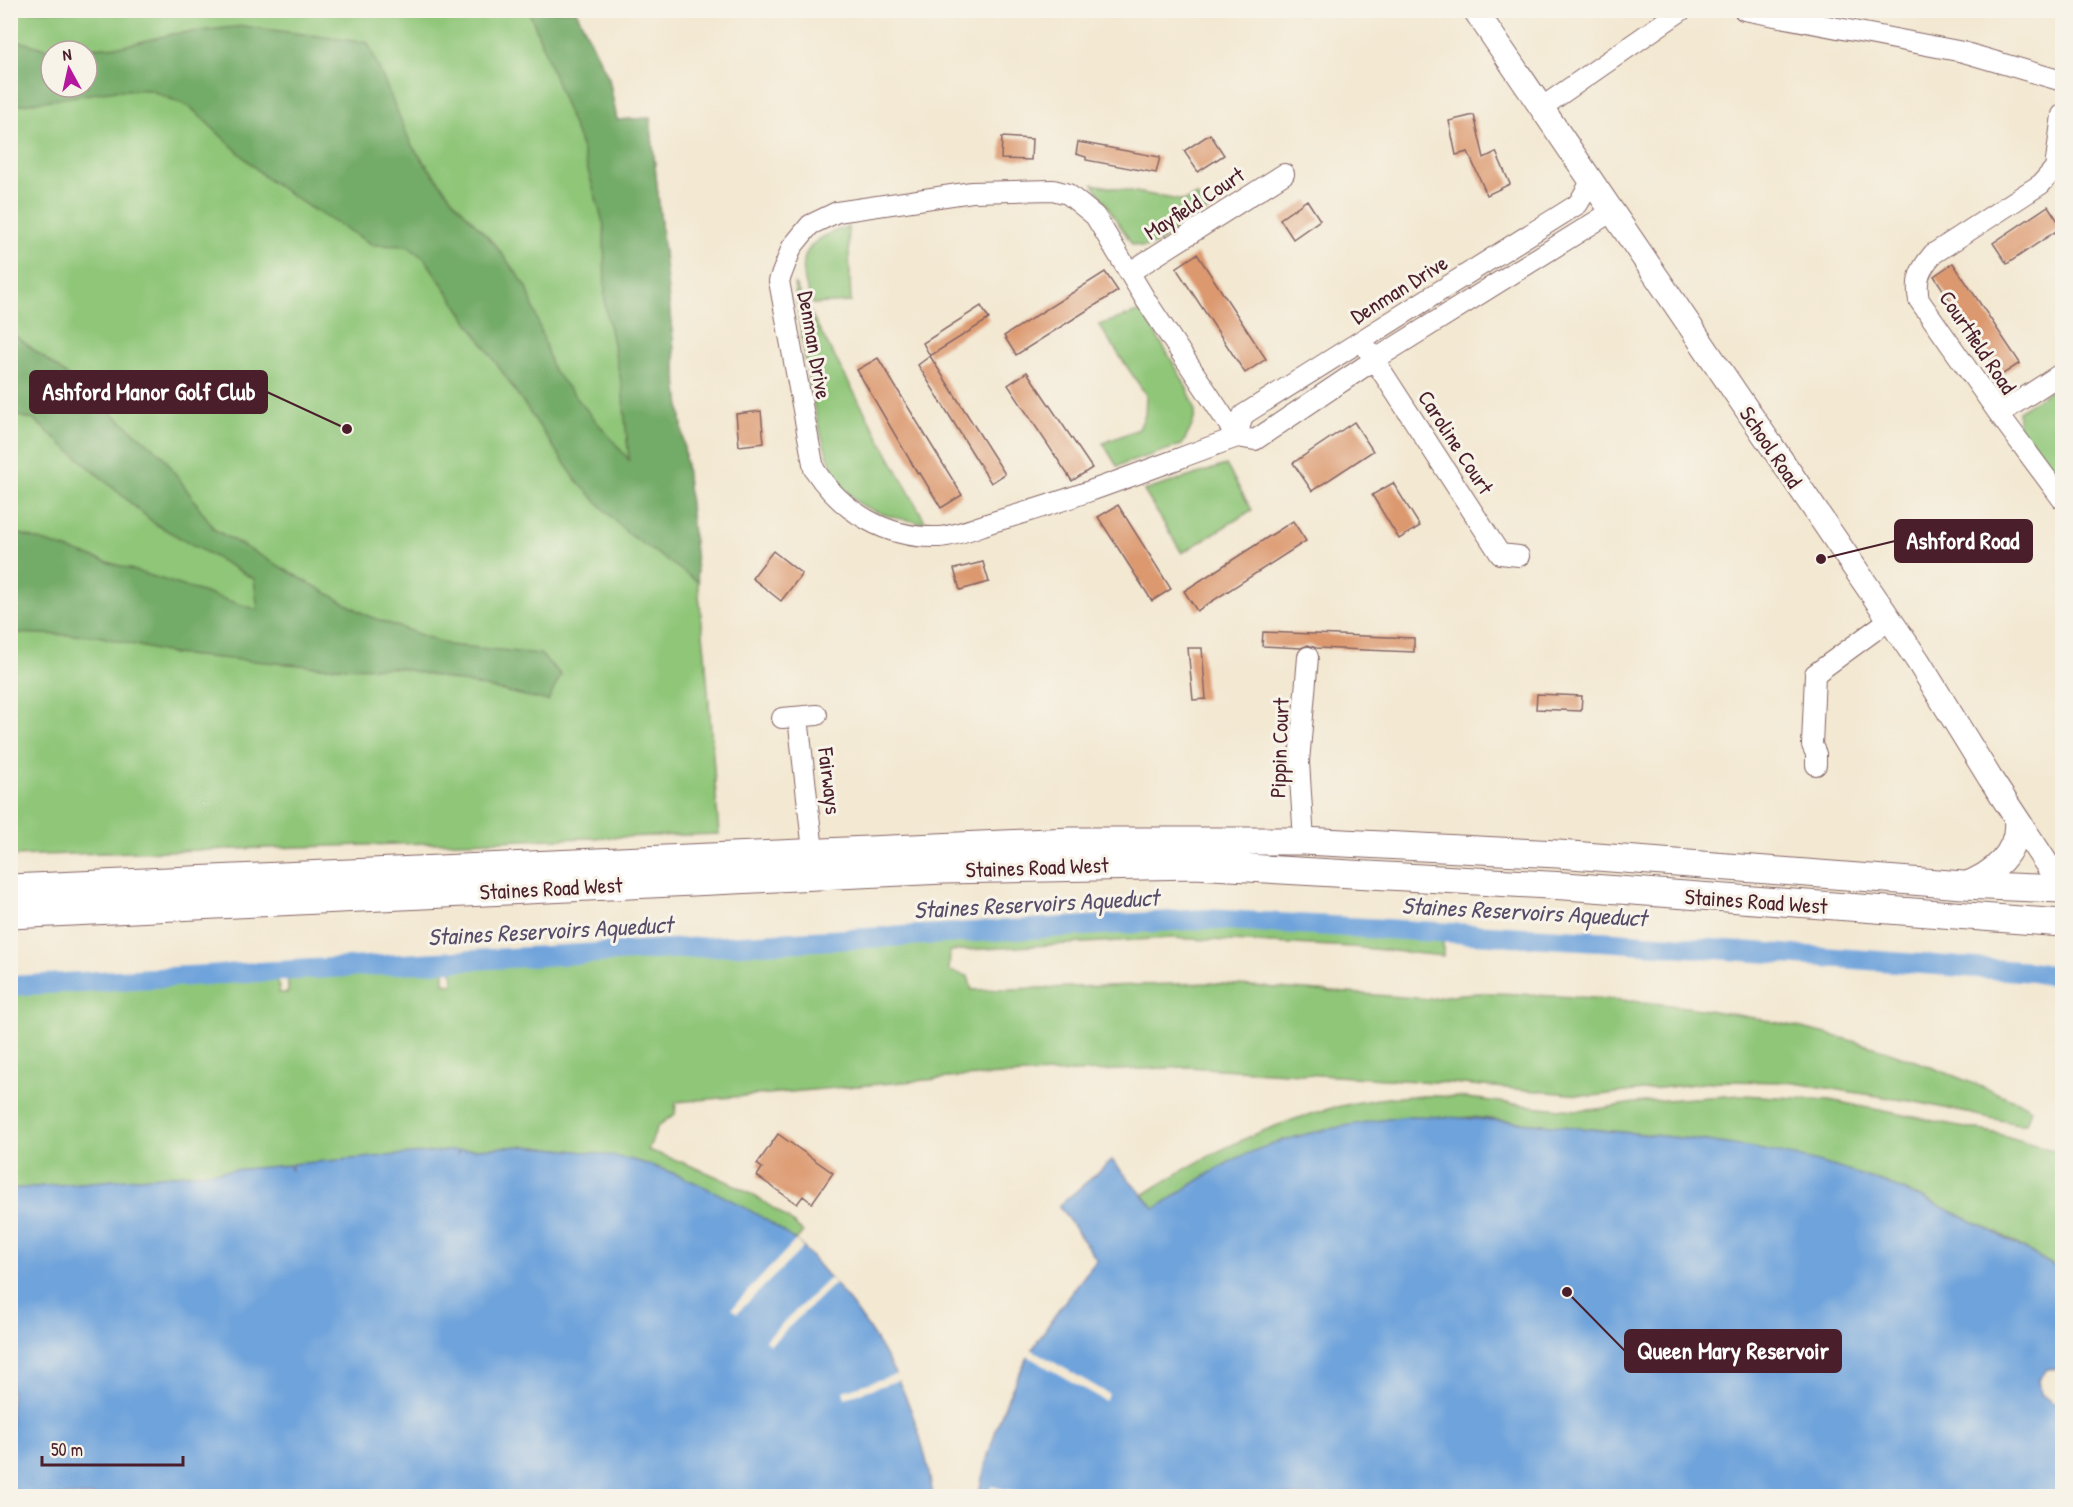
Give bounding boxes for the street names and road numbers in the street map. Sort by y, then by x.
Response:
street label: Mayfield Court [1138,159,1250,247]
street label: Denman Drive [1345,247,1453,331]
street label: Courtfield Road [1932,284,2024,400]
street label: Denman Drive [791,289,839,402]
street label: Caroline Court [1411,384,1501,500]
street label: School Road [1733,400,1810,494]
street label: Pippin Court [1262,697,1296,799]
street label: Fairways [811,745,849,816]
street label: Staines Road West [965,850,1109,884]
street label: Staines Road West [479,869,624,907]
street label: Staines Road West [1684,881,1829,921]

